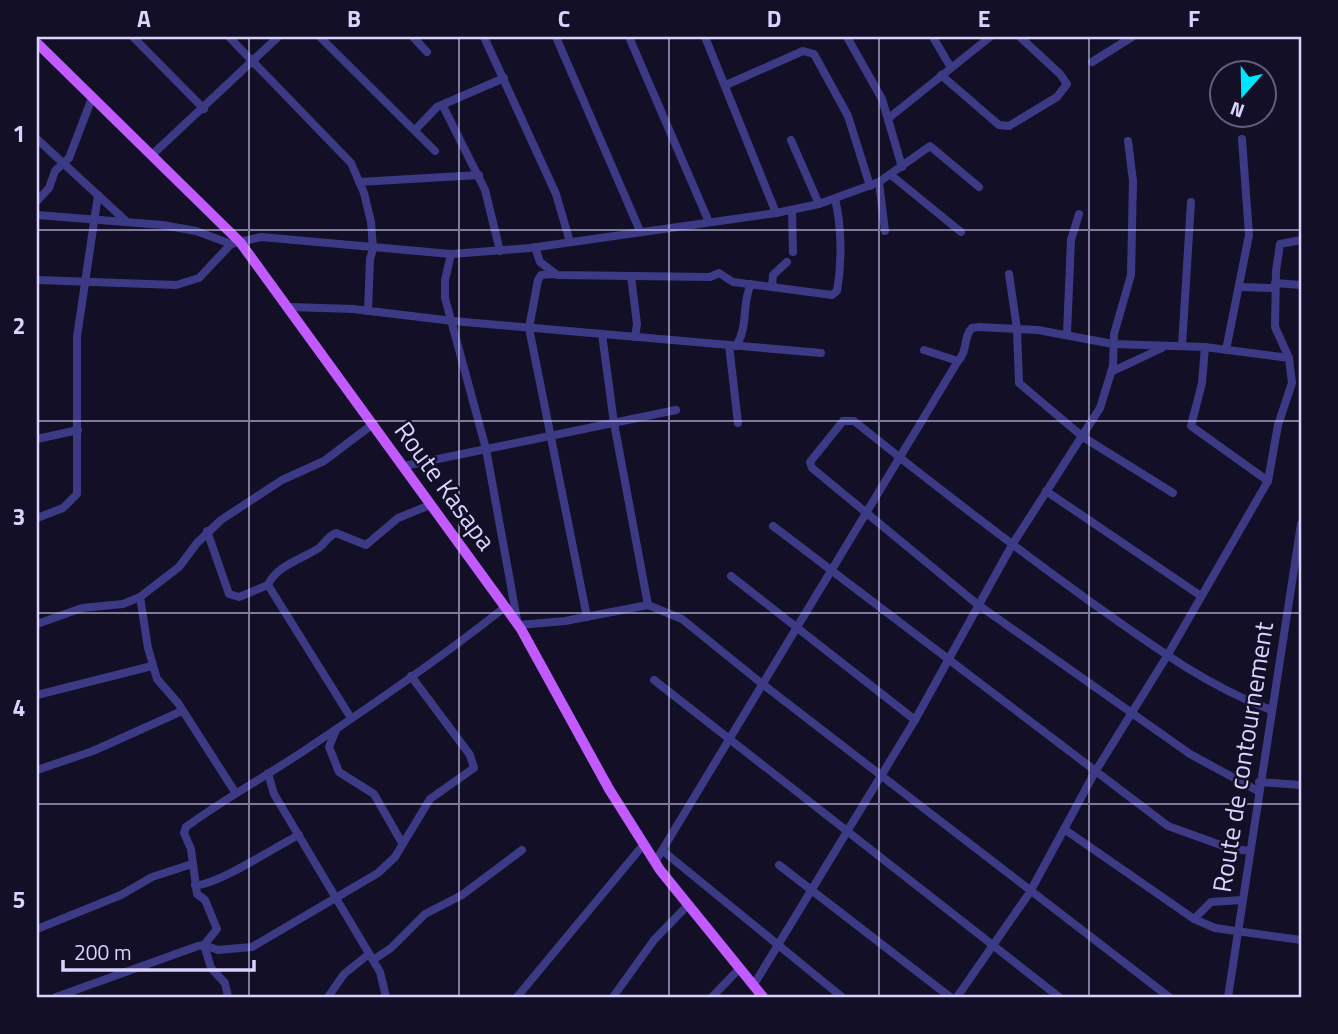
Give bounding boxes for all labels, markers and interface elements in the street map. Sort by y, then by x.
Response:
text: A [137,1,151,36]
text: B [347,1,361,36]
text: C [558,1,570,36]
text: D [767,1,781,36]
text: E [978,1,990,36]
text: F [1188,1,1200,36]
north arrow [1208,60,1278,130]
text: N [1226,95,1248,126]
text: 1 [13,116,25,151]
text: 2 [13,308,25,343]
street label: Route Kasapa [385,413,506,558]
text: 3 [13,499,25,534]
street label: Route de contournement [1202,619,1283,895]
text: 4 [13,690,25,725]
text: 5 [13,882,25,917]
scale bar [63,929,254,973]
text: 200 m [74,936,131,968]

